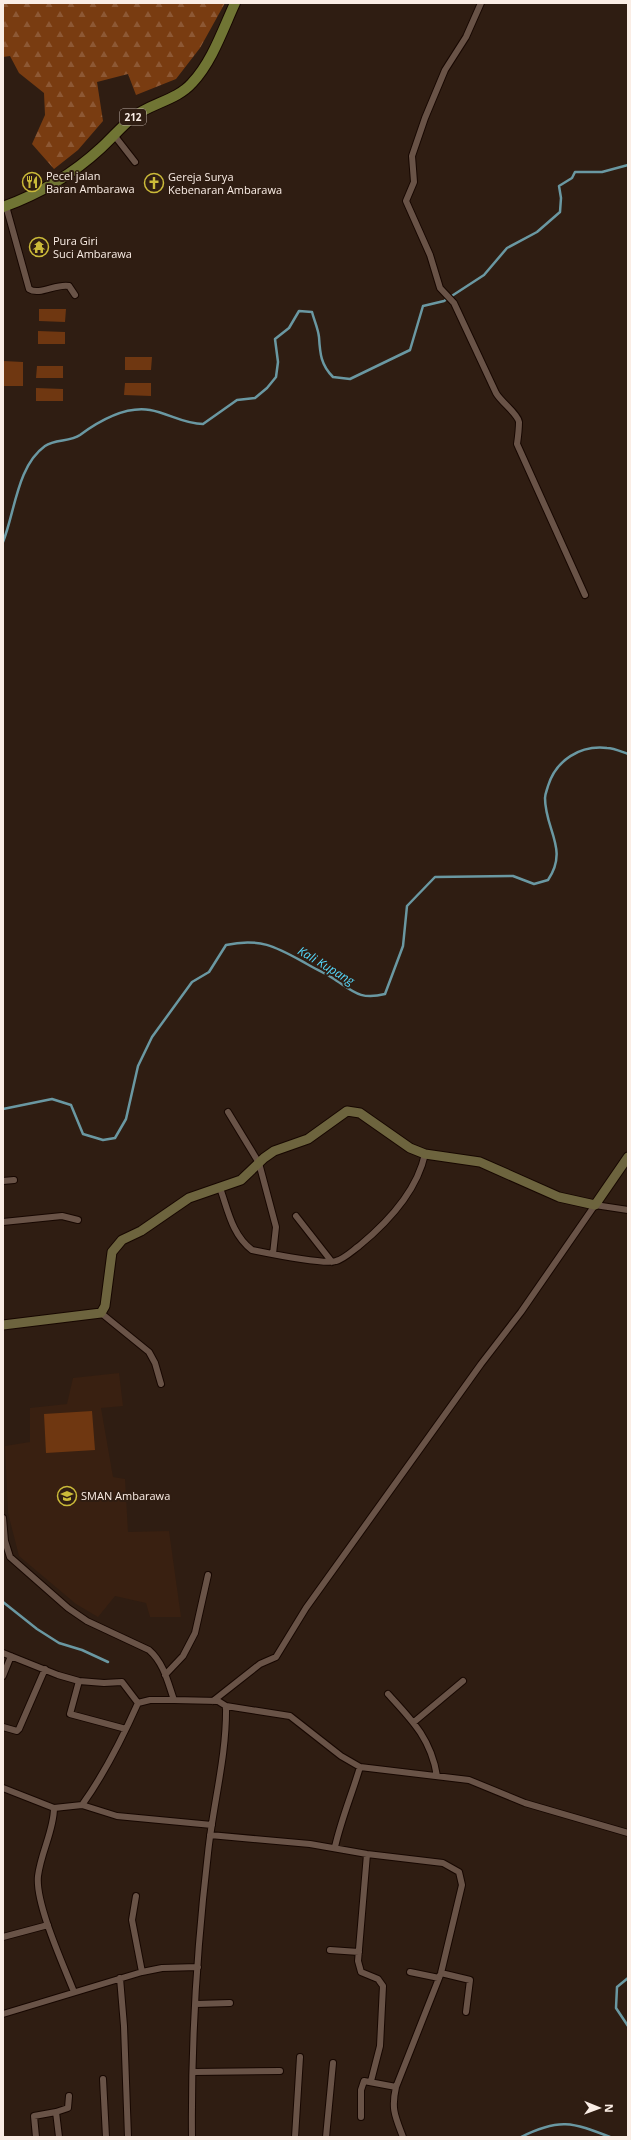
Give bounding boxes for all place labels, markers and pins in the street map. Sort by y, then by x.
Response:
place label: Pecel jalan Baran Ambarawa [46,168,135,196]
place label: Gereja Surya Kebenaran Ambarawa [168,169,282,197]
restaurant icon: Pecel jalan Baran Ambarawa [21,171,43,193]
church icon: Gereja Surya Kebenaran Ambarawa [143,172,165,194]
place label: Pura Giri Suci Ambarawa [53,233,132,261]
temple icon: Pura Giri Suci Ambarawa [28,236,50,258]
school or university icon: SMAN Ambarawa [56,1485,78,1507]
place label: SMAN Ambarawa [81,1488,170,1503]

